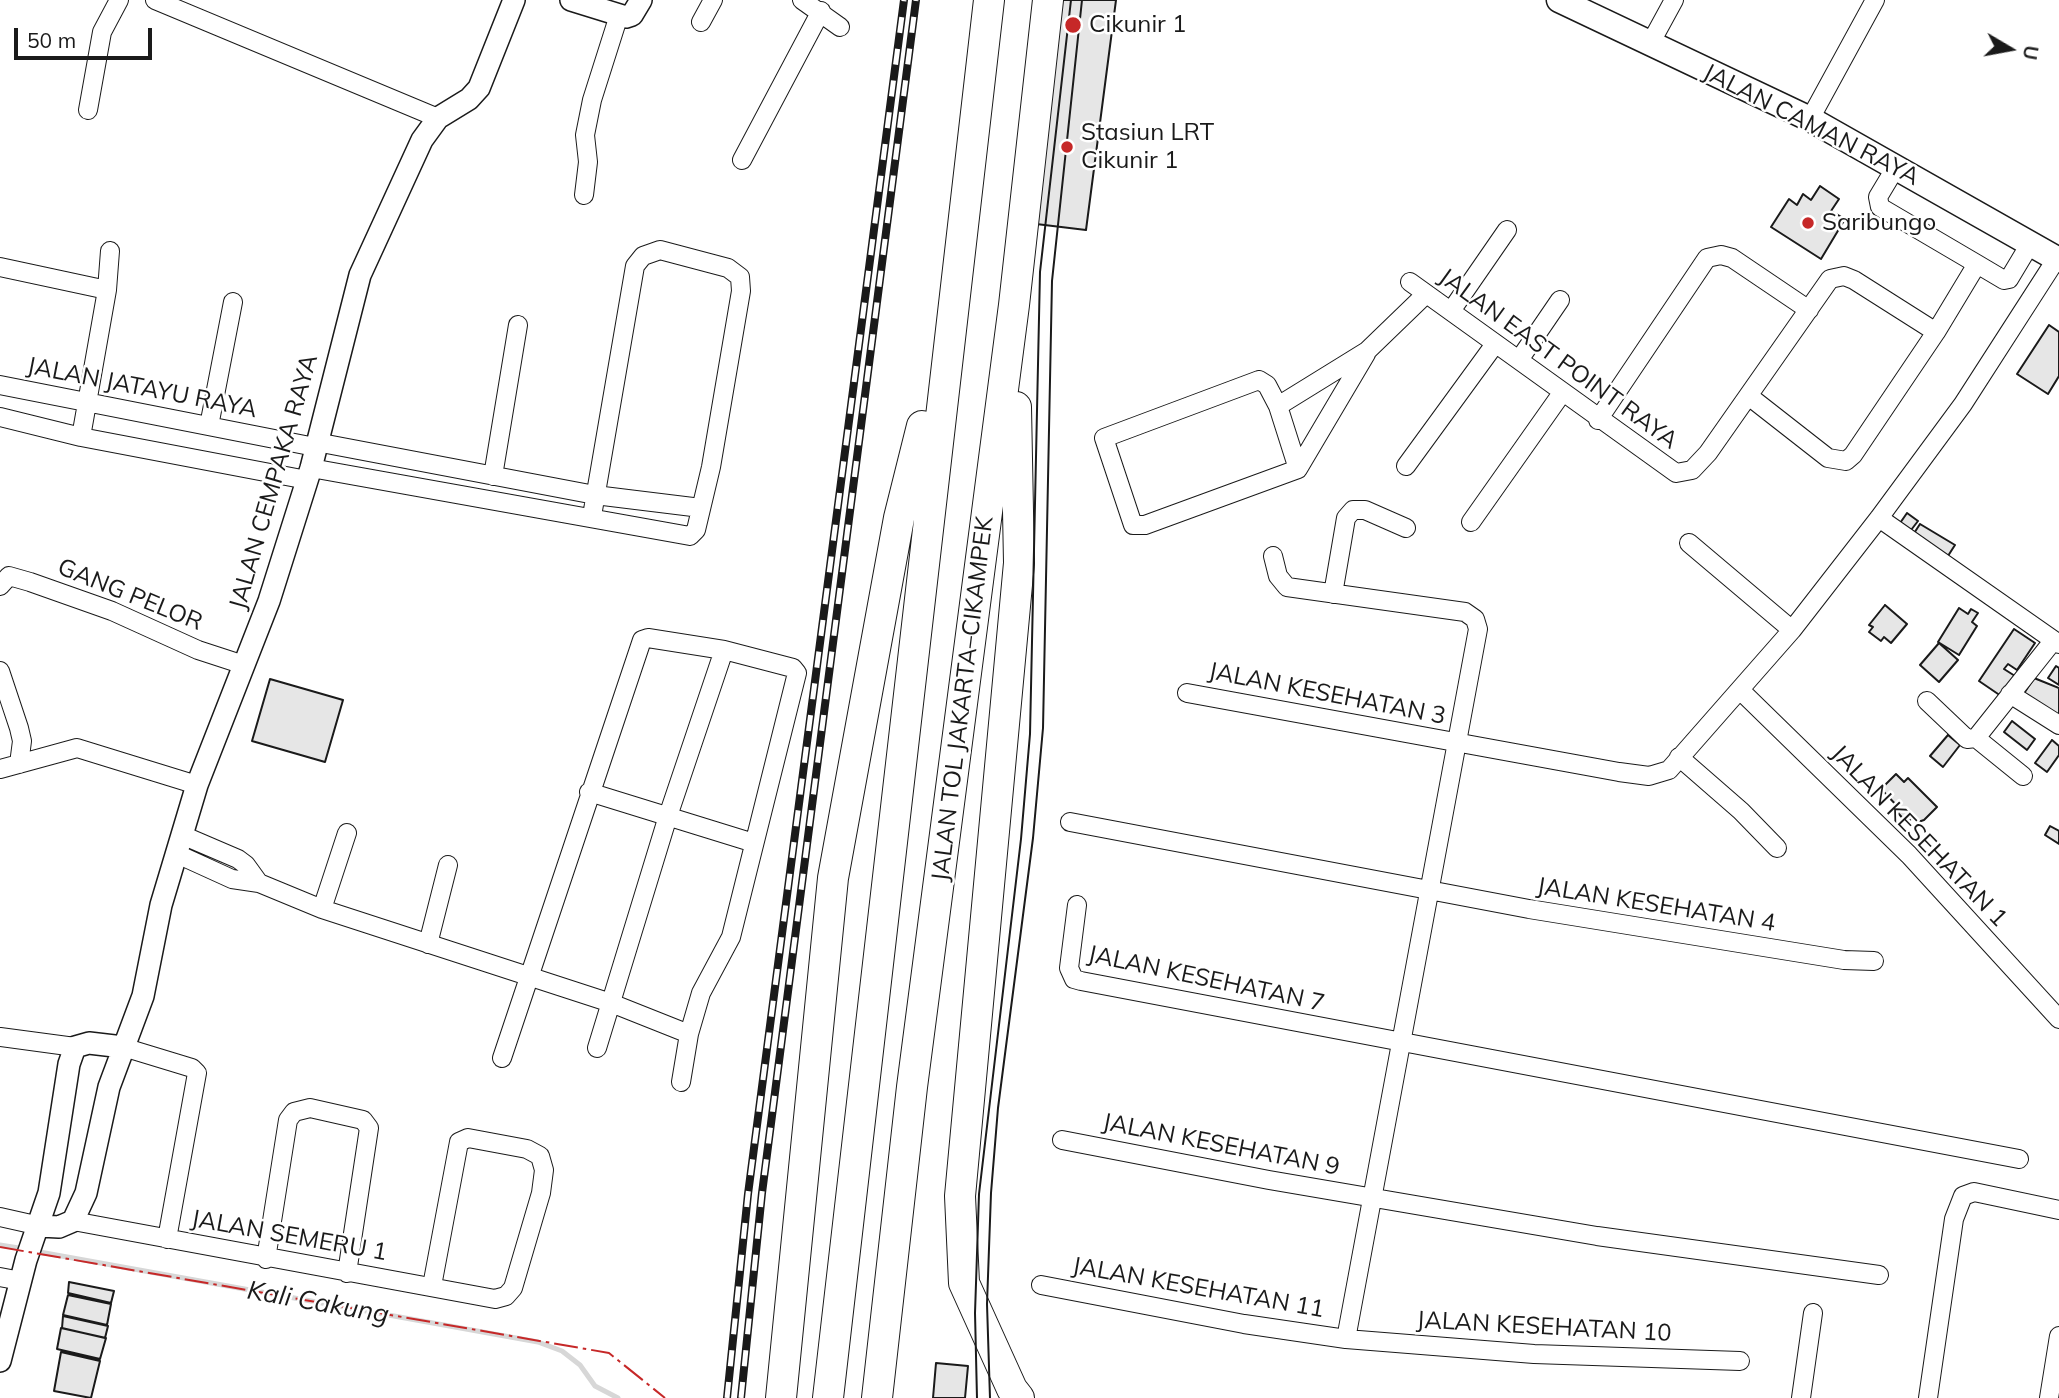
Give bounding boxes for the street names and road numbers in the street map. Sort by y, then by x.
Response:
street label: JALAN CAMAN RAYA [1698,58,1924,192]
street label: JALAN EAST POINT RAYA [1433,263,1683,455]
street label: JALAN CEMPAKA RAYA [224,351,324,613]
street label: JALAN JATAYU RAYA [24,352,260,424]
street label: JALAN TOL JAKARTA–CIKAMPEK [926,515,1000,883]
street label: GANG PELOR [53,553,207,637]
street label: JALAN KESEHATAN 3 [1206,657,1448,731]
street label: JALAN KESEHATAN 1 [1825,739,2013,933]
street label: JALAN KESEHATAN 4 [1535,872,1777,938]
street label: JALAN KESEHATAN 7 [1085,940,1327,1018]
street label: JALAN KESEHATAN 9 [1100,1108,1342,1182]
street label: JALAN SEMERU 1 [189,1205,389,1267]
street label: JALAN KESEHATAN 11 [1070,1252,1326,1324]
street label: JALAN KESEHATAN 10 [1416,1306,1672,1348]

